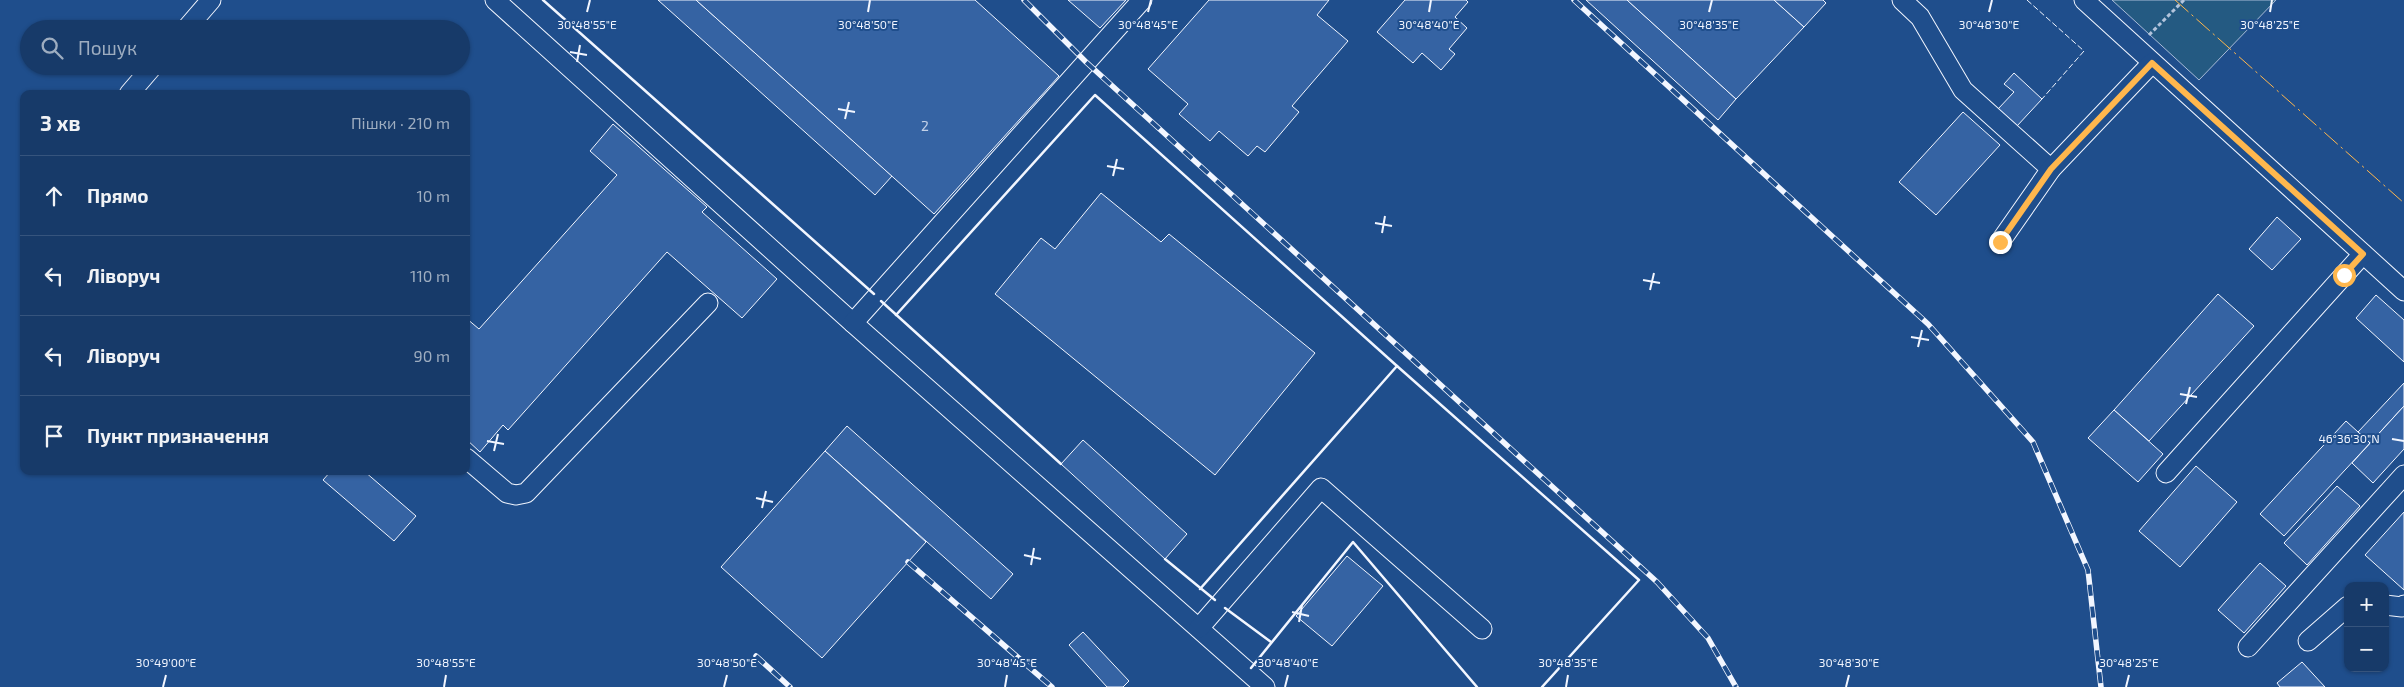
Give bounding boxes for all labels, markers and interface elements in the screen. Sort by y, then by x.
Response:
text: 30°48'55"E [557,17,617,31]
text: 30°48'50"E [838,17,898,31]
text: 30°48'45"E [1118,17,1178,31]
text: 30°48'40"E [1399,17,1460,31]
text: 30°48'35"E [1679,17,1739,31]
text: 30°48'30"E [1959,17,2019,31]
text: 30°48'25"E [2240,17,2300,31]
search box [20,20,470,75]
icon: search [38,34,66,62]
text: Пошук [78,36,137,59]
text: 3 хв [40,110,80,135]
text: Пішки · 210 m [351,113,450,132]
house number: 2 [921,117,929,134]
icon: ahead [40,182,68,210]
text: Прямо [87,184,149,207]
text: 10 m [416,186,450,205]
route end [1989,231,2012,254]
icon: left [40,262,68,290]
text: Ліворуч [87,264,160,287]
route start [2333,264,2356,287]
text: 110 m [410,266,450,285]
icon: left [40,342,68,370]
text: Ліворуч [87,344,160,367]
text: 90 m [414,346,450,365]
icon: arrive [40,422,68,450]
text: Пункт призначення [87,424,269,447]
text: 46°36'30"N [2318,431,2380,445]
map controls [2344,582,2389,672]
button: + [2344,582,2389,627]
button: − [2344,627,2389,672]
text: 30°49'00"E [136,655,196,669]
text: 30°48'55"E [416,655,476,669]
text: 30°48'50"E [697,655,757,669]
text: 30°48'45"E [977,655,1037,669]
text: 30°48'40"E [1258,655,1319,669]
text: 30°48'35"E [1538,655,1598,669]
text: 30°48'30"E [1819,655,1879,669]
text: 30°48'25"E [2099,655,2159,669]

